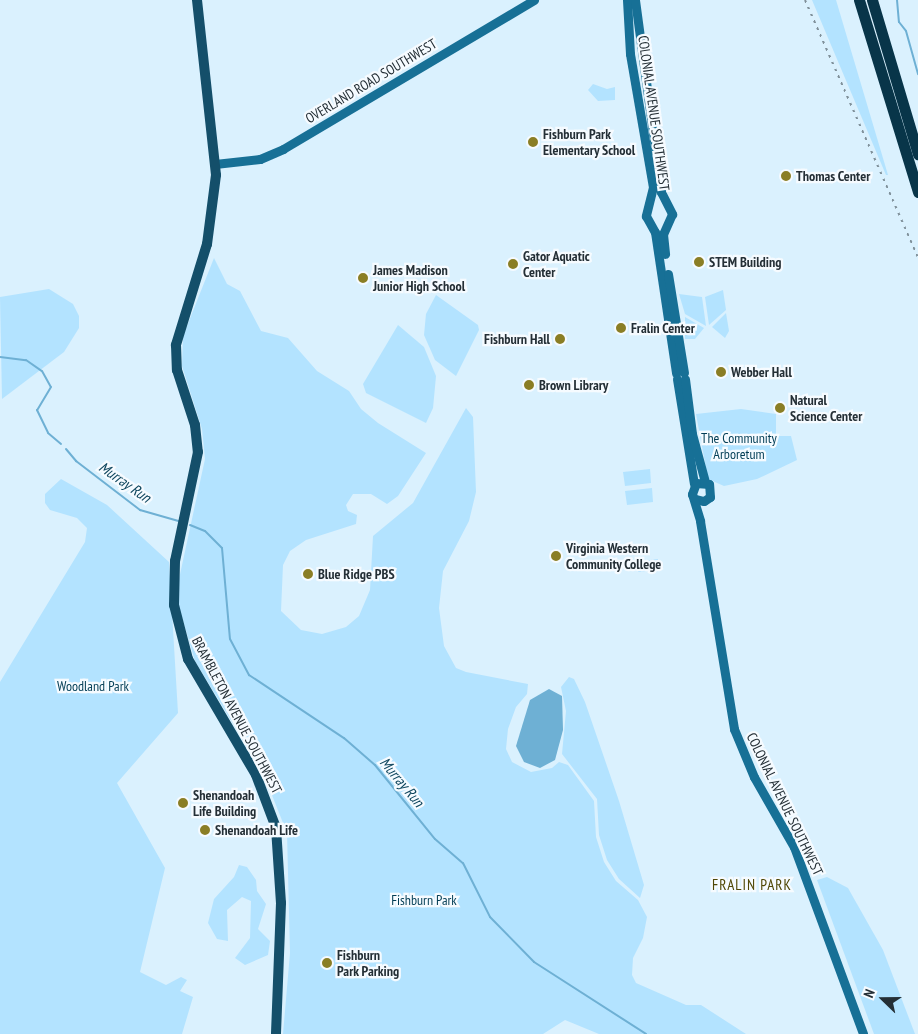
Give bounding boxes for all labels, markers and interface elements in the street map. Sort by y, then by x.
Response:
street label: COLONIAL AVENUE SOUTHWEST [635,34,673,192]
street label: OVERLAND ROAD SOUTHWEST [302,35,440,127]
place label: Fishburn Park Elementary School [543,126,636,158]
marker: Fishburn Park Elementary School [527,136,539,148]
place label: Thomas Center [796,168,870,184]
marker: Thomas Center [780,170,792,182]
place label: Gator Aquatic Center [523,248,590,280]
place label: STEM Building [709,254,781,270]
marker: STEM Building [693,256,705,268]
marker: Gator Aquatic Center [507,258,519,270]
place label: James Madison Junior High School [373,262,465,294]
marker: James Madison Junior High School [357,272,369,284]
place label: Fralin Center [631,320,695,336]
marker: Fralin Center [615,322,627,334]
place label: Fishburn Hall [484,331,550,347]
marker: Fishburn Hall [554,333,566,345]
place label: Webber Hall [731,364,792,380]
marker: Webber Hall [715,366,727,378]
place label: Brown Library [539,377,608,393]
marker: Brown Library [523,379,535,391]
place label: Natural Science Center [790,392,862,424]
marker: Natural Science Center [774,402,786,414]
park label: The Community Arboretum [701,430,777,462]
water label: Murray Run [96,458,154,506]
place label: Virginia Western Community College [566,540,662,572]
marker: Virginia Western Community College [550,550,562,562]
place label: Blue Ridge PBS [318,566,395,582]
marker: Blue Ridge PBS [302,568,314,580]
street label: BRAMBLETON AVENUE SOUTHWEST [188,634,286,796]
park label: Woodland Park [57,678,129,694]
street label: COLONIAL AVENUE SOUTHWEST [743,730,827,878]
water label: Murray Run [376,753,428,811]
place label: Shenandoah Life Building [193,787,256,820]
marker: Shenandoah Life Building [177,797,189,809]
place label: Shenandoah Life [215,822,298,838]
marker: Shenandoah Life [199,824,211,836]
district label: FRALIN PARK [711,876,793,894]
park label: Fishburn Park [391,892,457,908]
place label: Fishburn Park Parking [337,947,400,980]
marker: Fishburn Park Parking [321,957,333,969]
north arrow [858,974,908,1024]
text: N [859,987,879,1000]

